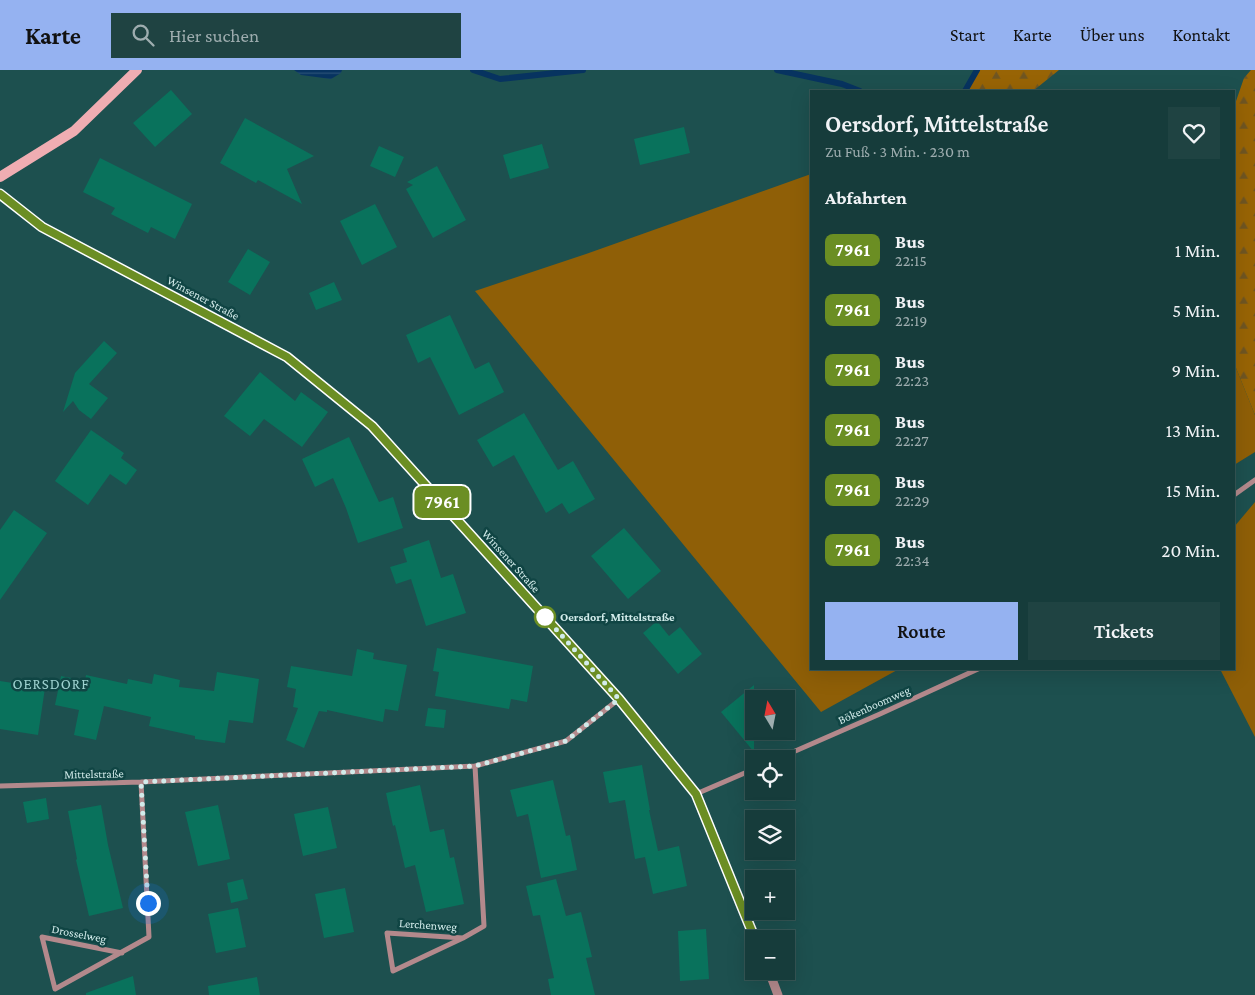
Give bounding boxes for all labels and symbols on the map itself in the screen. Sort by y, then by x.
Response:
street label: Winsener Straße [164,273,242,323]
line badge: 7961 [407,486,477,518]
street label: Winsener Straße [479,527,543,595]
marker: Oersdorf, Mittelstraße [534,606,556,628]
place label: Oersdorf, Mittelstraße [560,610,675,624]
district label: OERSDORF [12,676,90,692]
street label: Bökenboomweg [836,683,912,727]
north arrow [745,690,795,740]
street label: Mittelstraße [64,766,124,782]
your location [136,891,161,916]
street label: Lerchenweg [399,916,458,934]
street label: Drosselweg [50,922,108,946]

